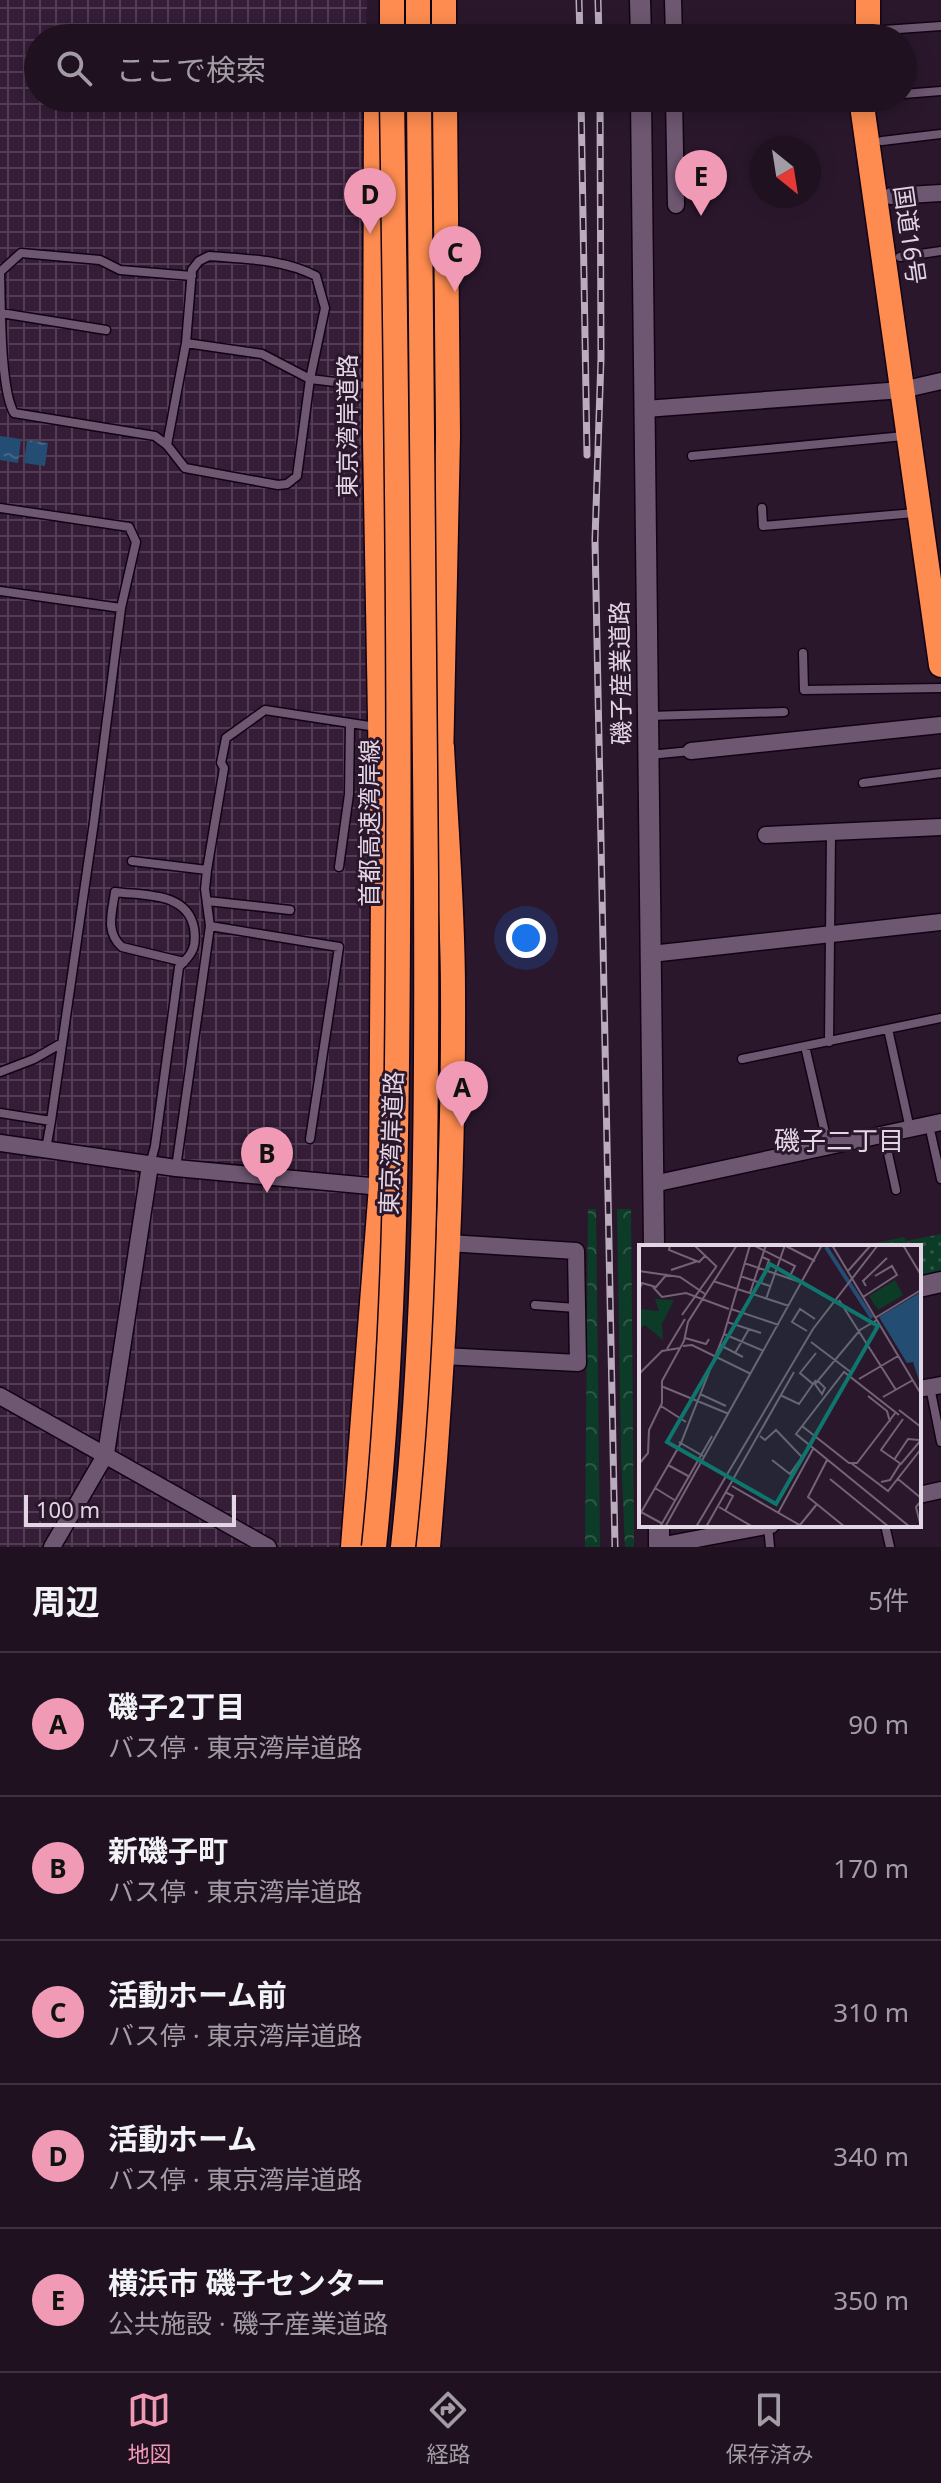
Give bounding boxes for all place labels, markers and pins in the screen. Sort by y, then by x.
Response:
pin: E [675,150,727,216]
pin: D [344,168,396,234]
pin: C [429,226,481,292]
pin: A [436,1061,488,1127]
pin: B [241,1127,293,1193]

